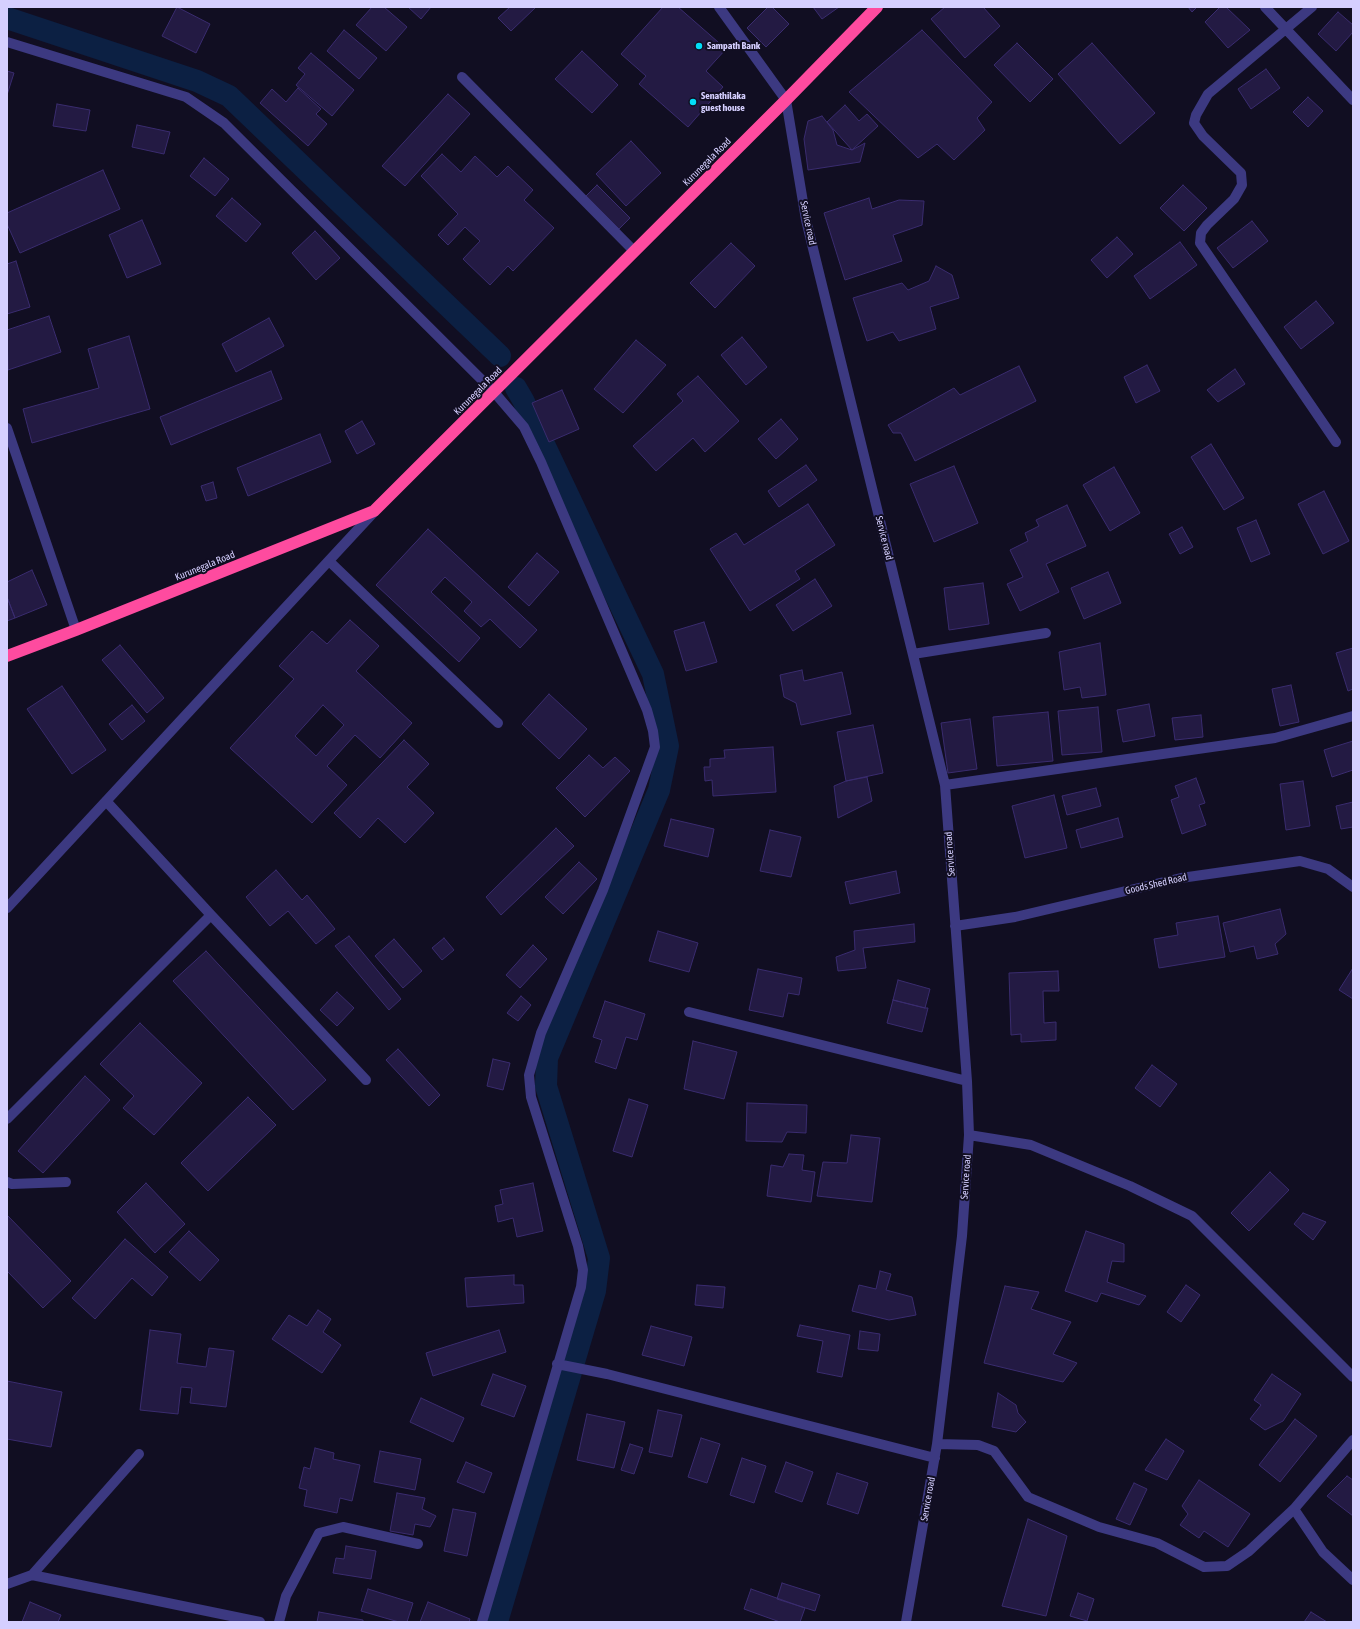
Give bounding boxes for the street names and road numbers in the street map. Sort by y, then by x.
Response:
street label: Kurunegala Road [680,135,734,189]
street label: Service road [797,200,819,246]
street label: Kurunegala Road [451,364,505,418]
street label: Service road [873,515,895,561]
street label: Kurunegala Road [173,549,237,583]
street label: Service road [942,831,958,877]
street label: Goods Shed Road [1124,871,1188,897]
street label: Service road [958,1154,974,1200]
street label: Service road [918,1476,938,1522]

